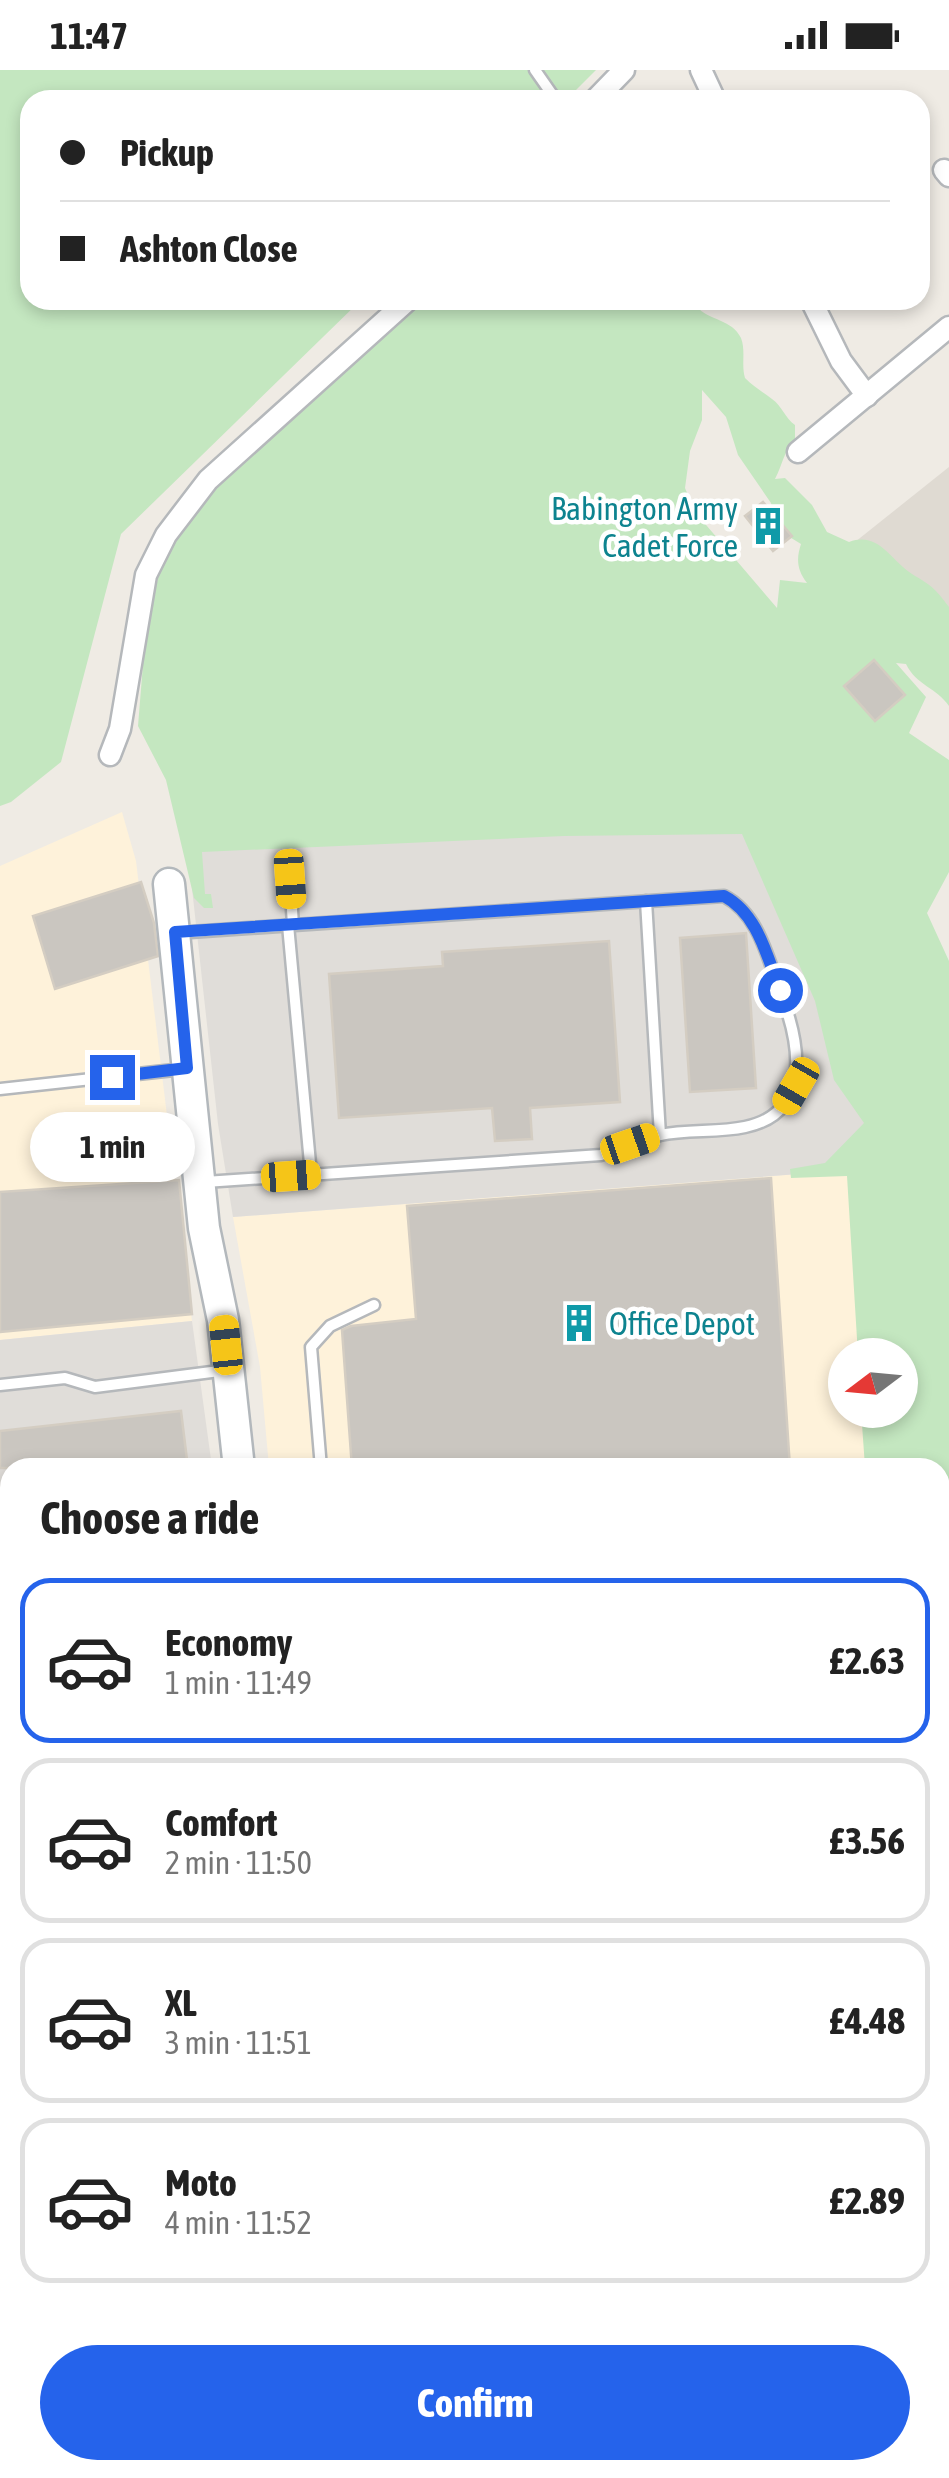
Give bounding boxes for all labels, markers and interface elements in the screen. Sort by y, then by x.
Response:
text: 11:47 [50,14,128,57]
text: Pickup [120,131,214,174]
text: Ashton Close [120,227,298,270]
place label: Babington Army Cadet Force [551,490,738,564]
building icon: Babington Army Cadet Force [747,505,789,547]
car [273,848,307,910]
route start [758,968,803,1013]
car [768,1053,824,1119]
route end [90,1055,135,1100]
callout: 1 min [29,1112,194,1182]
car [597,1120,663,1168]
text: 1 min [80,1128,145,1165]
car [260,1159,322,1193]
building icon: Office Depot [558,1302,600,1344]
place label: Office Depot [609,1305,755,1342]
car [208,1314,244,1376]
north arrow [828,1338,918,1428]
map controls [828,1338,918,1428]
text: Choose a ride [40,1492,259,1544]
icon: car [45,1616,135,1706]
text: Economy [165,1621,292,1664]
text: £2.63 [829,1639,905,1682]
text: 1 min · 11:49 [165,1664,312,1701]
icon: car [45,1796,135,1886]
text: Comfort [165,1801,277,1844]
text: £3.56 [829,1819,905,1862]
text: 2 min · 11:50 [165,1844,312,1881]
icon: car [45,1976,135,2066]
text: XL [165,1981,197,2024]
text: £4.48 [829,1999,905,2042]
text: 3 min · 11:51 [165,2024,312,2061]
icon: car [45,2156,135,2246]
text: Moto [165,2161,237,2204]
text: £2.89 [829,2179,905,2222]
text: 4 min · 11:52 [165,2204,312,2241]
button: Confirm [40,2345,910,2460]

